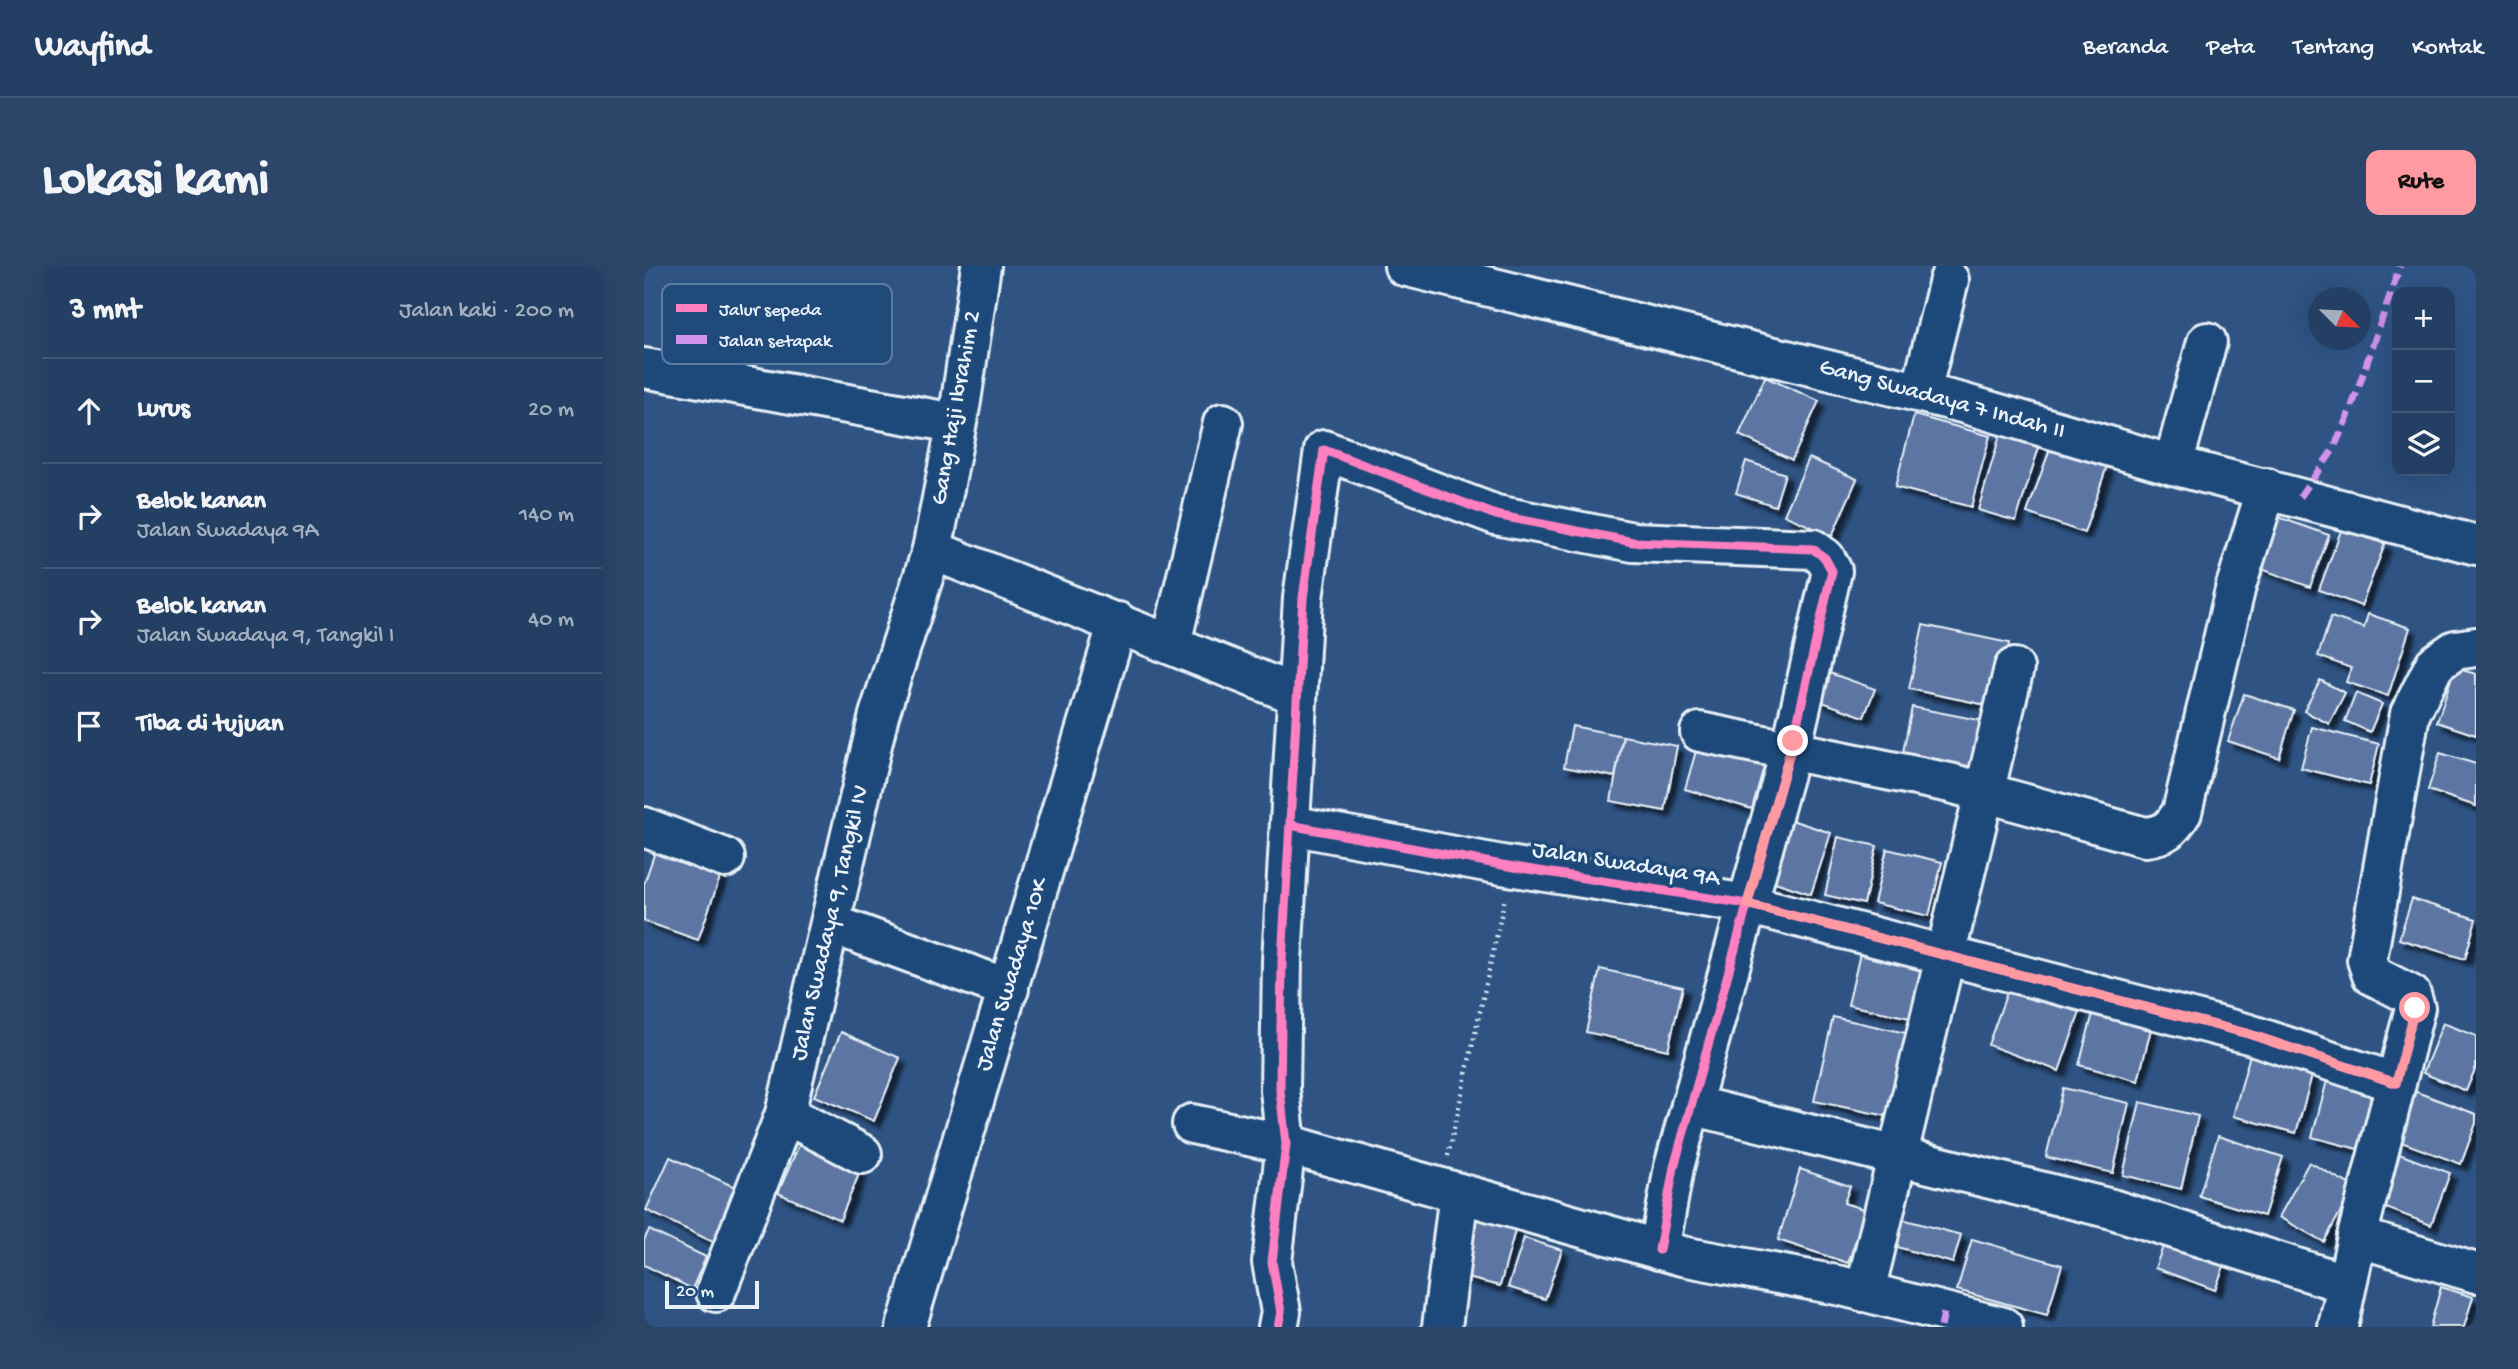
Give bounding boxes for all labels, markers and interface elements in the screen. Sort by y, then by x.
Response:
text: Wayfind [35,29,150,67]
text: Beranda [2083,34,2168,63]
text: Peta [2206,34,2255,63]
text: Tentang [2293,34,2374,63]
text: Kontak [2412,34,2483,63]
button: Rute [2366,150,2476,215]
text: Lokasi kami [42,153,269,211]
legend [662,284,892,364]
north arrow [2308,287,2371,350]
map controls [2392,287,2455,476]
button: + [2392,287,2455,350]
text: 3 mnt [70,294,140,329]
text: Jalan kaki · 200 m [399,298,574,325]
text: Jalur sepeda [719,300,823,323]
street label: Gang Haji Ibrahim 2 [926,308,988,507]
text: Jalan setapak [719,331,833,354]
button: − [2392,350,2455,413]
street label: Gang Swadaya 7 Indah II [1816,353,2068,447]
icon: ahead [70,392,108,430]
text: Lurus [137,395,190,426]
text: 20 m [528,397,574,424]
button: layers [2392,413,2455,476]
text: Belok kanan [137,487,266,518]
icon: right [70,497,108,535]
text: 140 m [519,502,574,529]
text: Jalan Swadaya 9A [137,518,318,545]
text: Belok kanan [137,592,266,623]
icon: right [70,602,108,640]
text: 40 m [528,607,574,634]
text: Jalan Swadaya 9, Tangkil I [137,623,394,650]
icon: arrive [70,707,108,745]
text: Tiba di tujuan [137,710,283,741]
route end [1777,725,1808,756]
street label: Jalan Swadaya 9, Tangkil IV [785,782,877,1064]
street label: Jalan Swadaya 9A [1530,836,1724,894]
street label: Jalan Swadaya 10K [970,873,1057,1075]
route start [2399,992,2430,1023]
scale bar [665,1278,760,1310]
text: 20 m [676,1281,714,1304]

